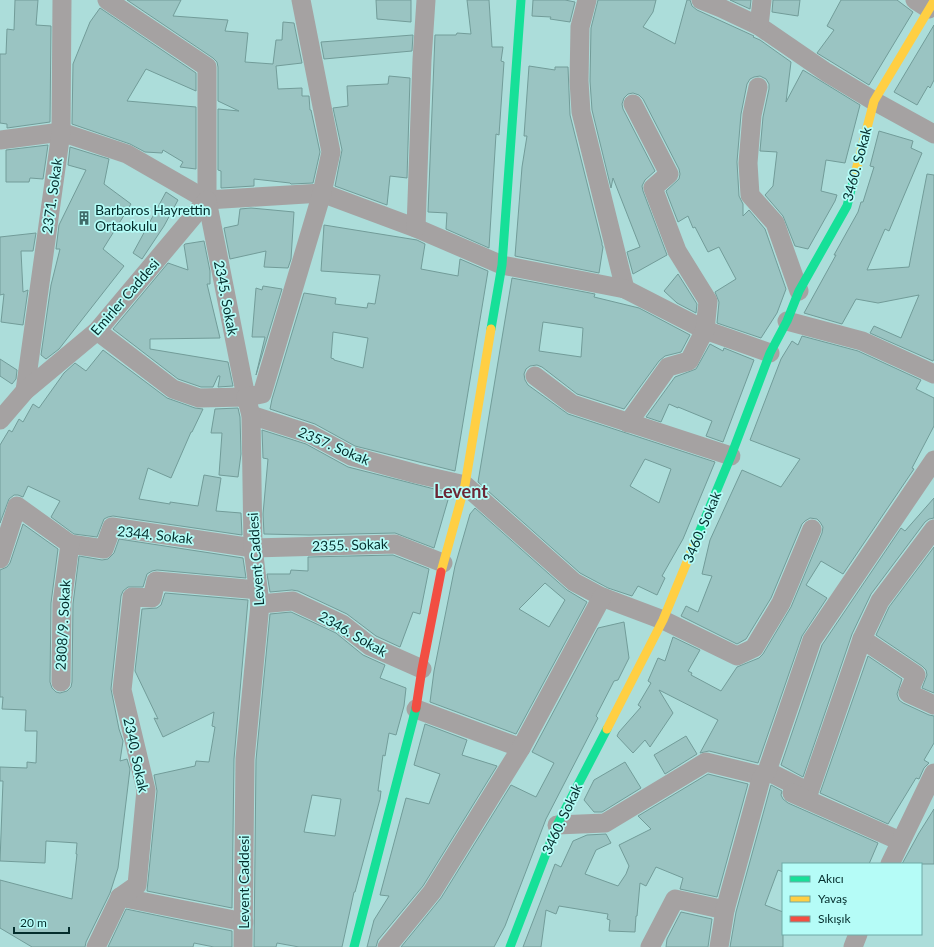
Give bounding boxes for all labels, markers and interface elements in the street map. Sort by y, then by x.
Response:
street label: 3460. Sokak [838,124,875,203]
street label: 2371. Sokak [38,156,65,235]
place label: Barbaros Hayrettin Ortaokulu [95,201,211,234]
building icon: Barbaros Hayrettin Ortaokulu [76,210,92,226]
street label: Emirler Caddesi [87,255,162,338]
street label: 2345. Sokak [211,259,242,338]
street label: 2357. Sokak [296,423,373,469]
district label: Levent [434,480,488,502]
street label: 3460. Sokak [679,488,725,565]
street label: Levent Caddesi [244,512,267,606]
street label: 2344. Sokak [116,522,195,547]
street label: 2355. Sokak [312,535,389,554]
street label: 2808/9. Sokak [52,578,73,671]
street label: 2346. Sokak [316,607,391,660]
street label: 2340. Sokak [120,716,153,795]
street label: 3460. Sokak [538,780,586,857]
street label: Levent Caddesi [235,835,252,929]
legend [782,863,922,935]
text: Akıcı [818,871,844,886]
text: Yavaş [818,891,847,906]
scale bar [14,909,69,935]
text: Sıkışık [818,911,851,926]
text: 20 m [20,915,47,930]

